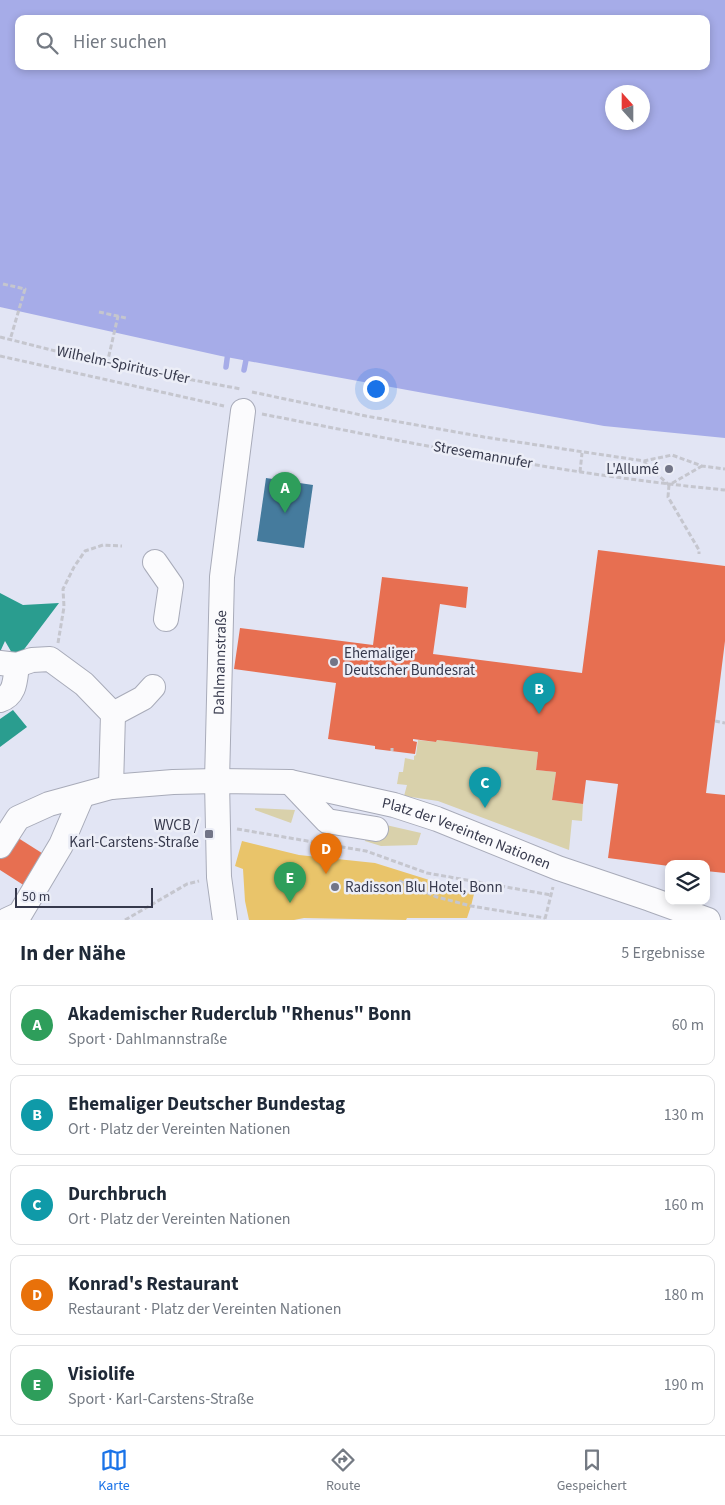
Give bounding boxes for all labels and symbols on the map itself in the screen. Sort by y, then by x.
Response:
north arrow [605,85,650,130]
street label: Wilhelm-Spiritus-Ufer [55,341,192,390]
your location [363,376,389,402]
street label: Stresemannufer [432,436,535,474]
place label: L'Allumé [606,459,659,480]
marker: L'Allumé [663,463,675,475]
pin: A [269,472,301,513]
street label: Dahlmannstraße [208,610,232,715]
place label: Ehemaliger Deutscher Bundesrat [344,643,475,681]
marker: Ehemaliger Deutscher Bundesrat [328,656,340,668]
pin: B [523,673,555,714]
pin: C [469,767,501,808]
street label: Platz der Vereinten Nationen [380,792,554,875]
place label: WVCB / Karl-Carstens-Straße [69,815,200,853]
marker: WVCB / Karl-Carstens-Straße [203,828,215,840]
pin: D [310,833,342,874]
pin: E [274,862,306,903]
place label: Radisson Blu Hotel, Bonn [345,877,503,898]
marker: Radisson Blu Hotel, Bonn [329,881,341,893]
scale bar [15,885,152,908]

